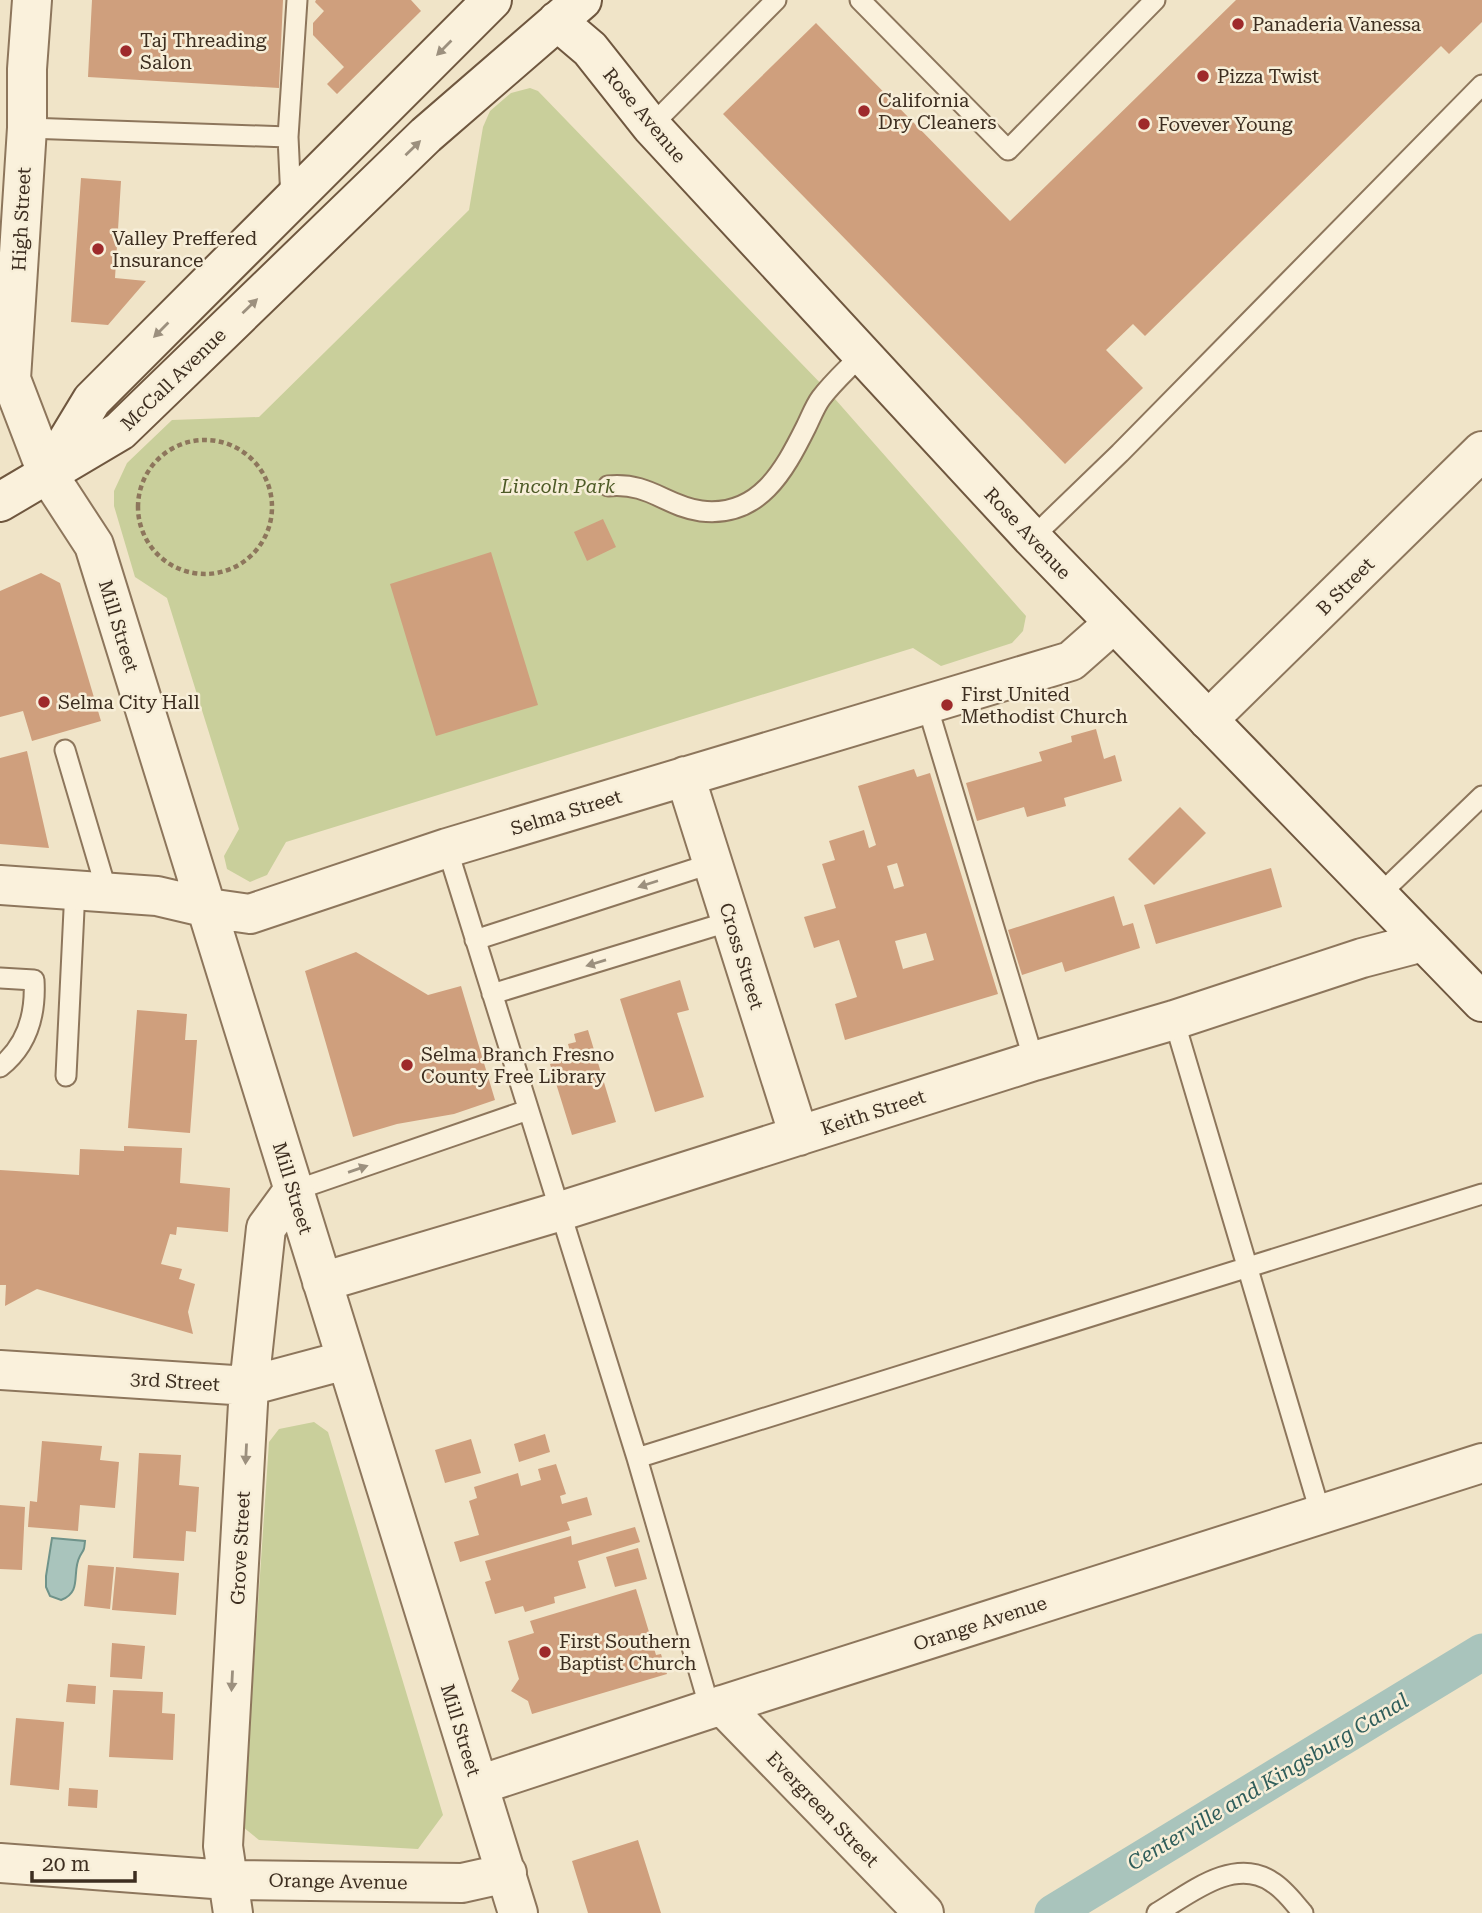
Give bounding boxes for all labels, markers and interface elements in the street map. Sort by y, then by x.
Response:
place label: Panaderia Vanessa [1252,13,1422,36]
marker: Panaderia Vanessa [1230,16,1246,32]
place label: Taj Threading Salon [140,29,267,74]
one-way arrow [436,39,452,56]
marker: Taj Threading Salon [118,43,134,59]
street label: Rose Avenue [598,63,691,167]
place label: Pizza Twist [1217,65,1319,88]
marker: Pizza Twist [1195,68,1211,84]
place label: California Dry Cleaners [878,89,997,134]
marker: California Dry Cleaners [856,103,872,119]
place label: Fovever Young [1158,113,1293,136]
marker: Fovever Young [1136,116,1152,132]
one-way arrow [404,140,421,156]
street label: High Street [7,166,36,272]
place label: Valley Preffered Insurance [112,227,257,272]
marker: Valley Preffered Insurance [90,241,106,257]
one-way arrow [241,298,258,314]
one-way arrow [154,321,170,338]
street label: McCall Avenue [116,323,231,435]
park label: Lincoln Park [500,475,616,498]
street label: Rose Avenue [979,483,1076,584]
street label: B Street [1312,553,1379,620]
street label: Mill Street [94,577,143,675]
place label: First United Methodist Church [961,683,1128,728]
place label: Selma City Hall [58,691,200,714]
marker: Selma City Hall [36,694,52,710]
marker: First United Methodist Church [939,697,955,713]
street label: Selma Street [508,785,625,840]
one-way arrow [638,879,659,889]
street label: Cross Street [714,900,769,1012]
one-way arrow [585,958,606,968]
place label: Selma Branch Fresno County Free Library [421,1043,614,1088]
marker: Selma Branch Fresno County Free Library [399,1057,415,1073]
street label: Keith Street [818,1085,928,1140]
street label: Mill Street [268,1139,317,1237]
one-way arrow [347,1163,368,1174]
street label: 3rd Street [129,1367,221,1396]
one-way arrow [240,1444,251,1466]
street label: Grove Street [226,1490,255,1606]
street label: Orange Avenue [911,1591,1050,1656]
place label: First Southern Baptist Church [559,1630,697,1675]
marker: First Southern Baptist Church [537,1644,553,1660]
one-way arrow [227,1671,238,1693]
street label: Mill Street [436,1681,485,1779]
water label: Centerville and Kingsburg Canal [1123,1688,1413,1876]
street label: Evergreen Street [762,1747,884,1872]
scale bar [32,1840,135,1884]
text: 20 m [42,1852,90,1876]
street label: Orange Avenue [268,1869,408,1894]

